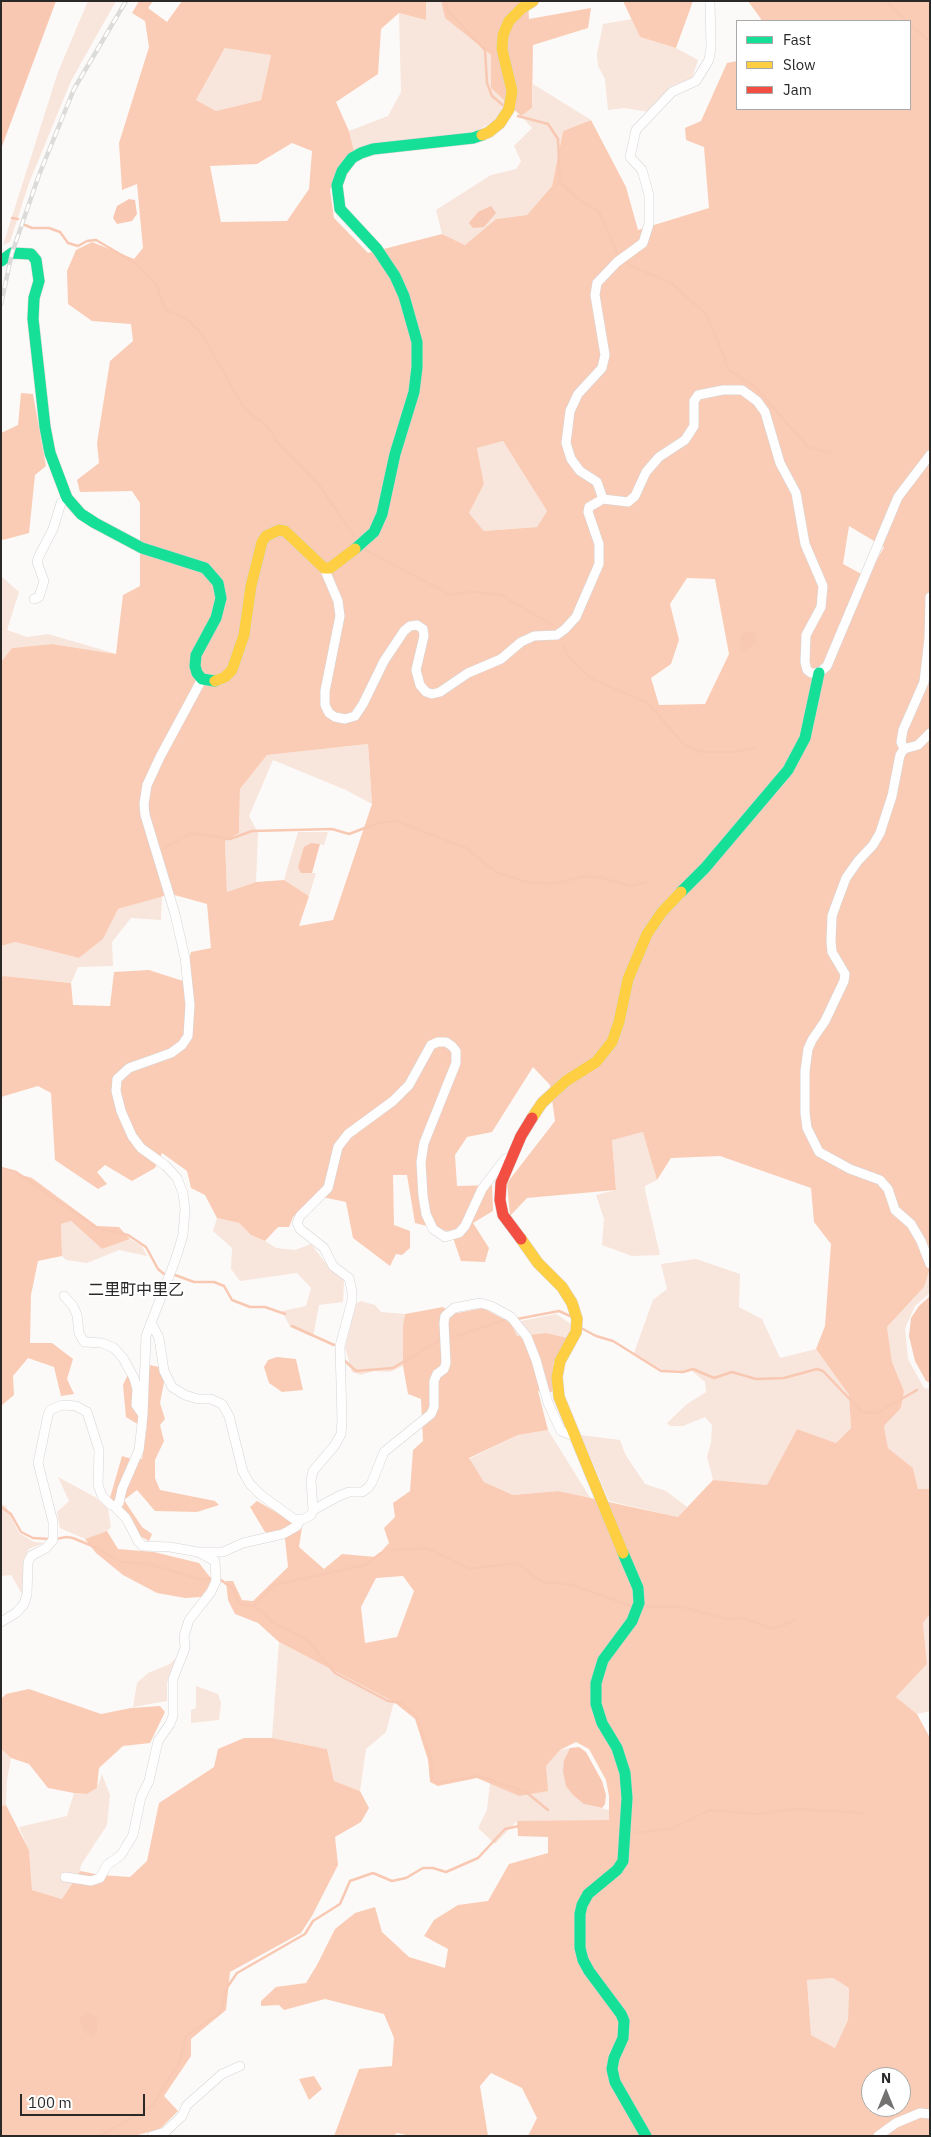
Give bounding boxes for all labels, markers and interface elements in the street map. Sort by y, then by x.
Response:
legend [736,20,911,110]
text: Fast [783,30,811,49]
text: Slow [783,55,816,74]
text: Jam [783,80,812,99]
district label: 二里町中里乙 [88,1280,184,1300]
north arrow [861,2067,911,2117]
text: N [881,2069,891,2087]
scale bar [22,2084,148,2116]
text: 100 m [28,2093,72,2112]

